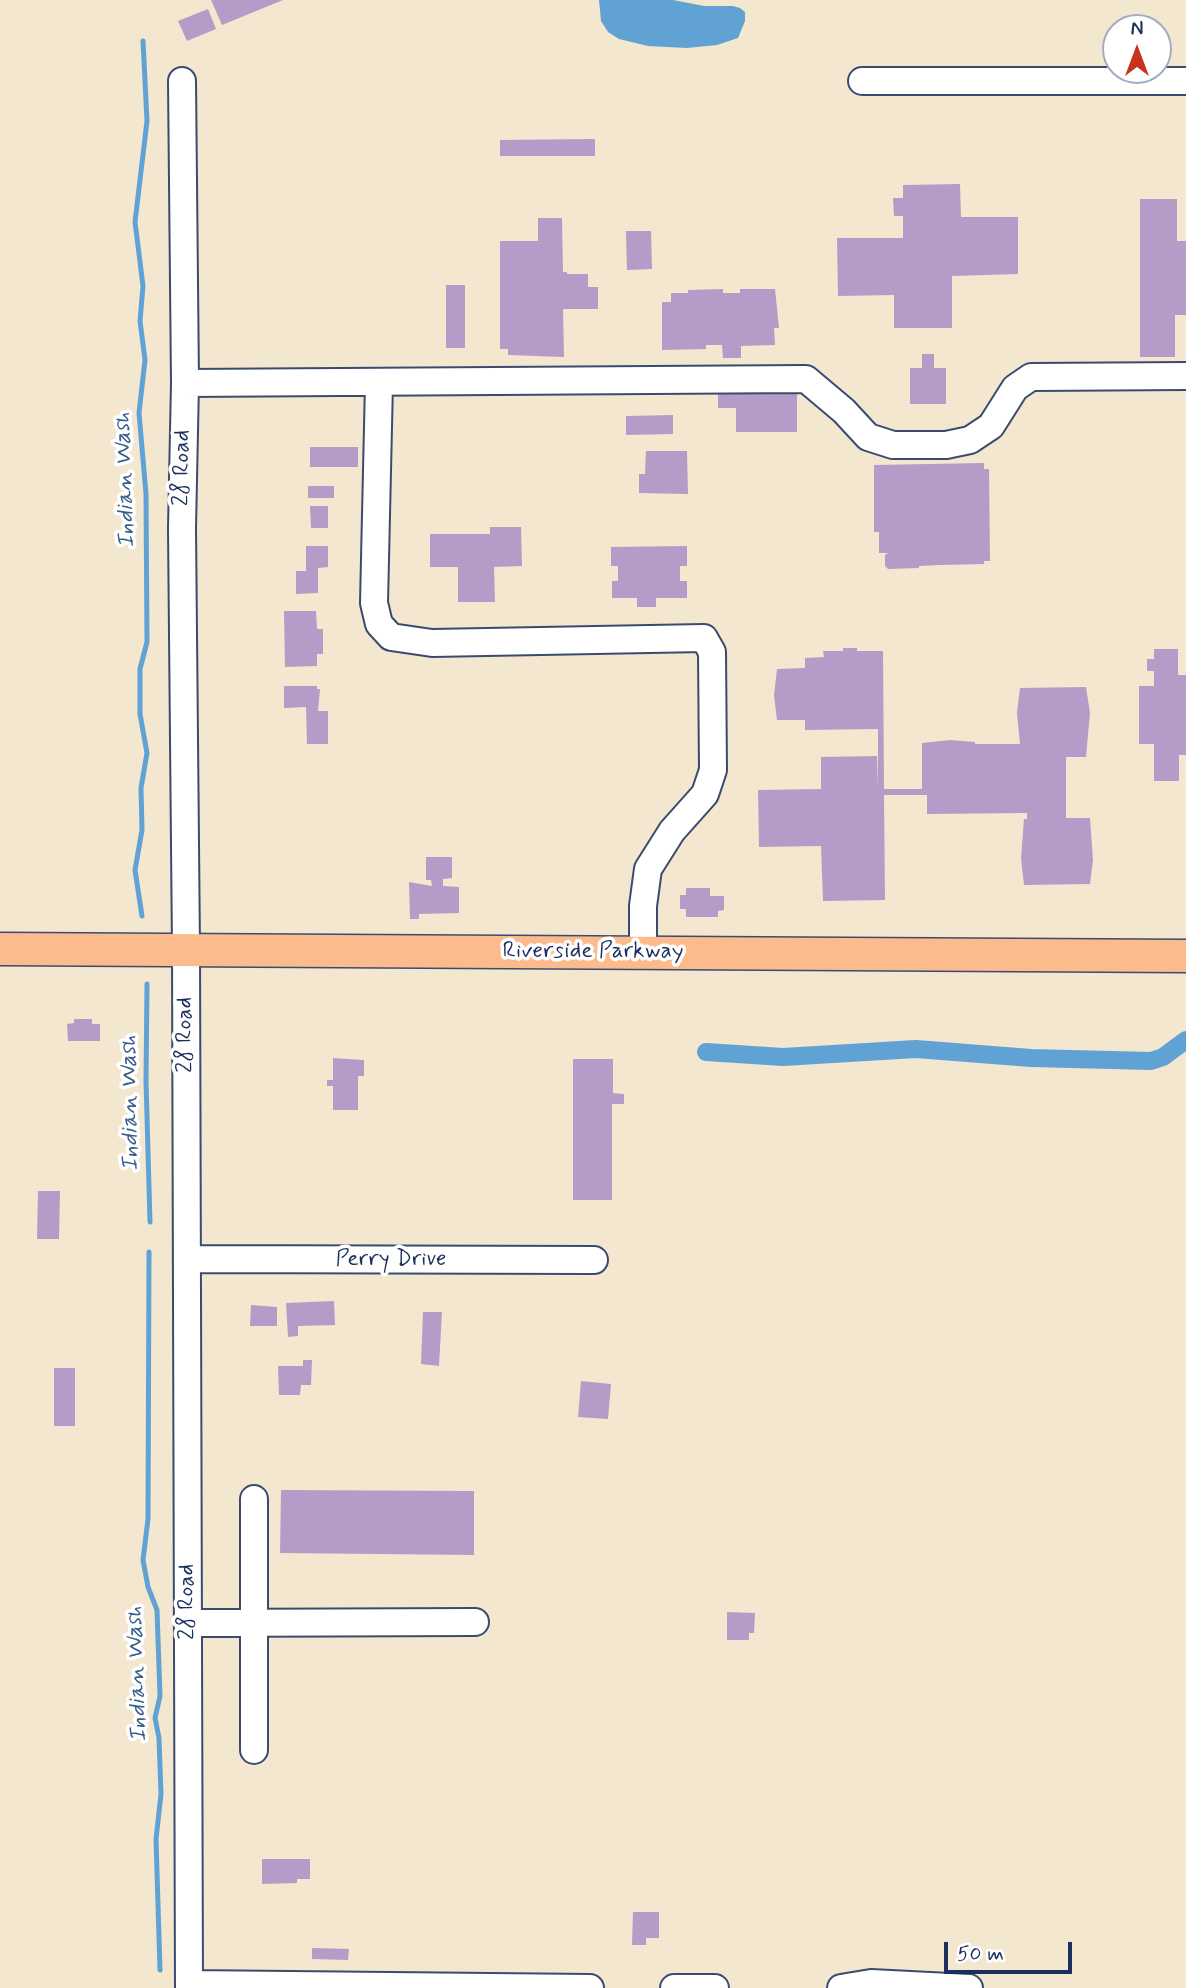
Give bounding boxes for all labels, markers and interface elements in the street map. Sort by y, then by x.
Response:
north arrow [1102,14,1172,84]
text: N [1131,17,1143,42]
water label: Indian Wash [109,411,143,549]
street label: 28 Road [169,430,197,506]
street label: Riverside Parkway [503,938,683,966]
street label: 28 Road [172,997,200,1073]
water label: Indian Wash [115,1035,147,1171]
street label: Perry Drive [336,1246,446,1274]
street label: 28 Road [174,1564,202,1640]
water label: Indian Wash [121,1605,155,1743]
scale bar [948,1928,1076,1972]
text: 50 m [957,1940,1004,1968]

